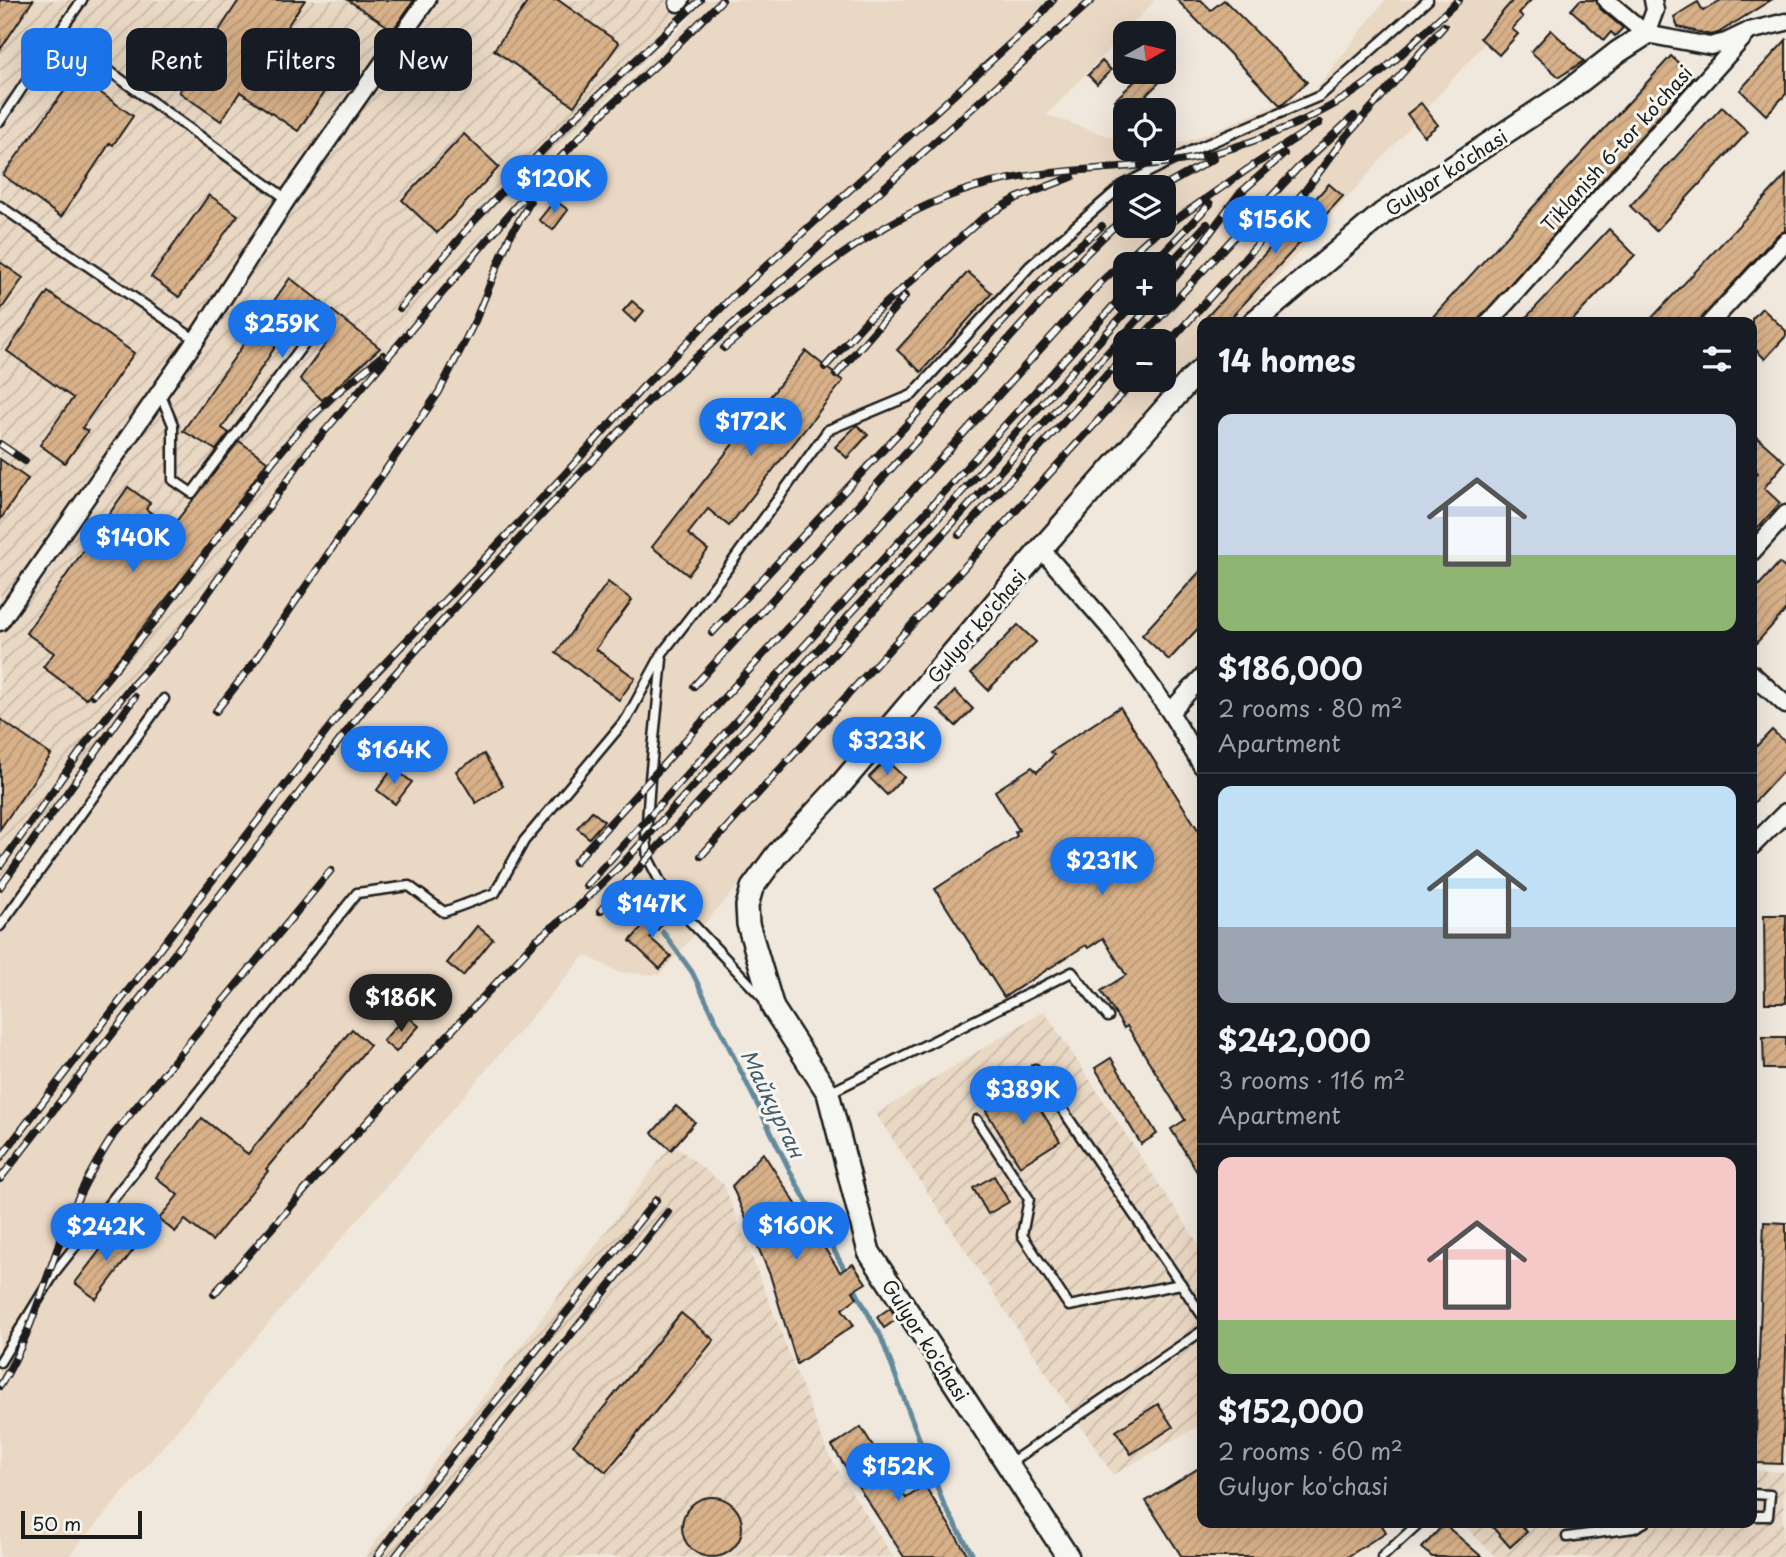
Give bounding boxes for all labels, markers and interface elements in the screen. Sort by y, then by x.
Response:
north arrow [1113,21,1176,84]
map controls [1113,21,1176,392]
chip: Buy [21,28,112,91]
chip: Rent [126,28,227,91]
chip: Filters [241,28,360,91]
chip: New [374,28,472,91]
street label: Tiklanish 6-tor ko‘chasi [1534,59,1698,237]
button: locate [1113,98,1176,161]
street label: Gulyor ko'chasi [1379,122,1513,222]
pin: $120K [505,156,603,215]
text: $120K [516,160,592,195]
button: layers [1113,175,1176,238]
pin: $156K [1226,196,1324,256]
text: $156K [1239,201,1311,236]
button: + [1113,252,1176,315]
pin: $259K [233,300,331,360]
text: $259K [244,305,320,340]
button: − [1113,329,1176,392]
text: 14 homes [1218,337,1356,382]
icon: filters [1698,340,1736,378]
pin: $172K [702,398,800,458]
text: $172K [715,403,787,438]
icon: home [1414,459,1540,585]
pin: $140K [84,514,182,574]
text: $140K [96,519,170,554]
street label: Gulyor ko'chasi [920,563,1032,689]
text: $186,000 [1218,645,1363,690]
text: 2 rooms · 80 m² [1218,690,1403,725]
pin: $323K [838,718,936,777]
text: $323K [848,722,926,757]
text: Apartment [1218,725,1341,760]
pin: $164K [345,726,443,786]
text: $164K [357,731,431,766]
icon: home [1414,831,1540,957]
pin: $231K [1053,838,1151,897]
text: $231K [1066,842,1138,877]
pin: $147K [603,880,701,940]
text: $147K [617,885,687,920]
pin: $186K [352,974,450,1034]
text: $186K [365,979,437,1014]
text: $242,000 [1218,1017,1371,1062]
water label: Майкурган [734,1043,815,1164]
text: 3 rooms · 116 m² [1218,1062,1405,1097]
pin: $389K [974,1066,1072,1126]
text: $389K [986,1071,1060,1106]
text: Apartment [1218,1097,1341,1132]
pin: $160K [747,1202,845,1262]
icon: home [1414,1202,1540,1328]
pin: $242K [57,1204,155,1263]
text: $160K [758,1207,834,1242]
text: $242K [67,1208,145,1243]
street label: Gulyor ko'chasi [876,1273,976,1407]
text: $152,000 [1218,1388,1364,1433]
text: 2 rooms · 60 m² [1218,1433,1403,1468]
pin: $152K [849,1444,947,1503]
text: $152K [862,1448,934,1483]
text: Gulyor ko'chasi [1218,1468,1388,1503]
scale bar [21,1508,142,1540]
text: 50 m [32,1509,81,1537]

